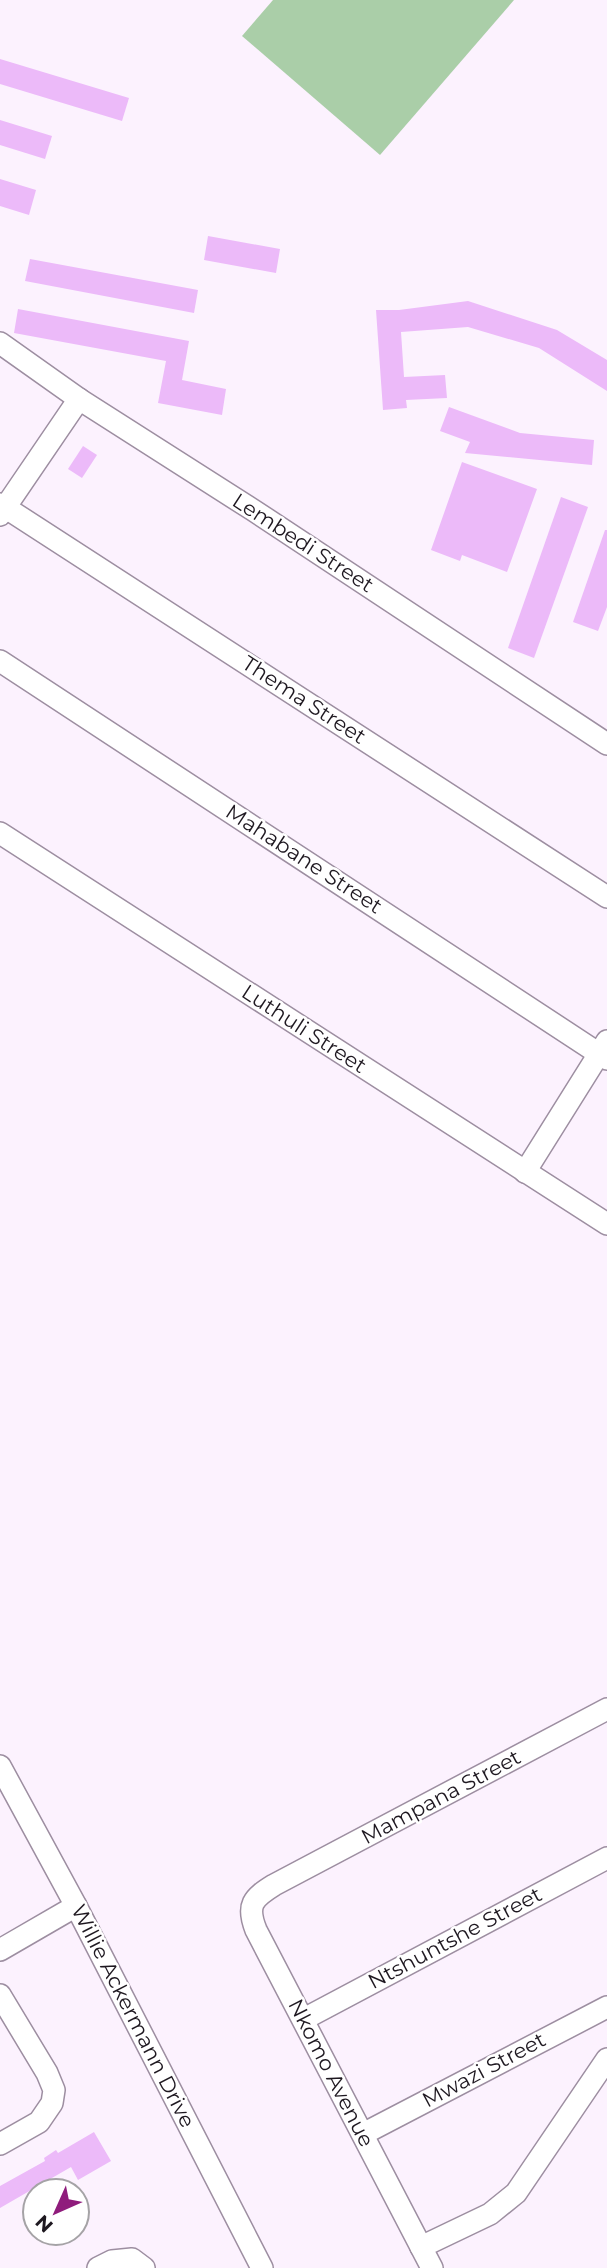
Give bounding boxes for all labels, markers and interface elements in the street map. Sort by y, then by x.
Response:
street label: Lembedi Street [228,488,378,597]
street label: Thema Street [238,650,371,749]
street label: Mahabane Street [221,799,387,918]
street label: Luthuli Street [237,979,371,1078]
street label: Mampana Street [357,1744,525,1849]
street label: Ntshuntshe Street [364,1881,546,1994]
street label: Willie Ackermann Drive [66,1900,201,2131]
street label: Nkomo Avenue [283,1995,379,2151]
street label: Mwazi Street [418,2027,550,2112]
north arrow [21,2177,91,2247]
text: N [31,2210,58,2237]

